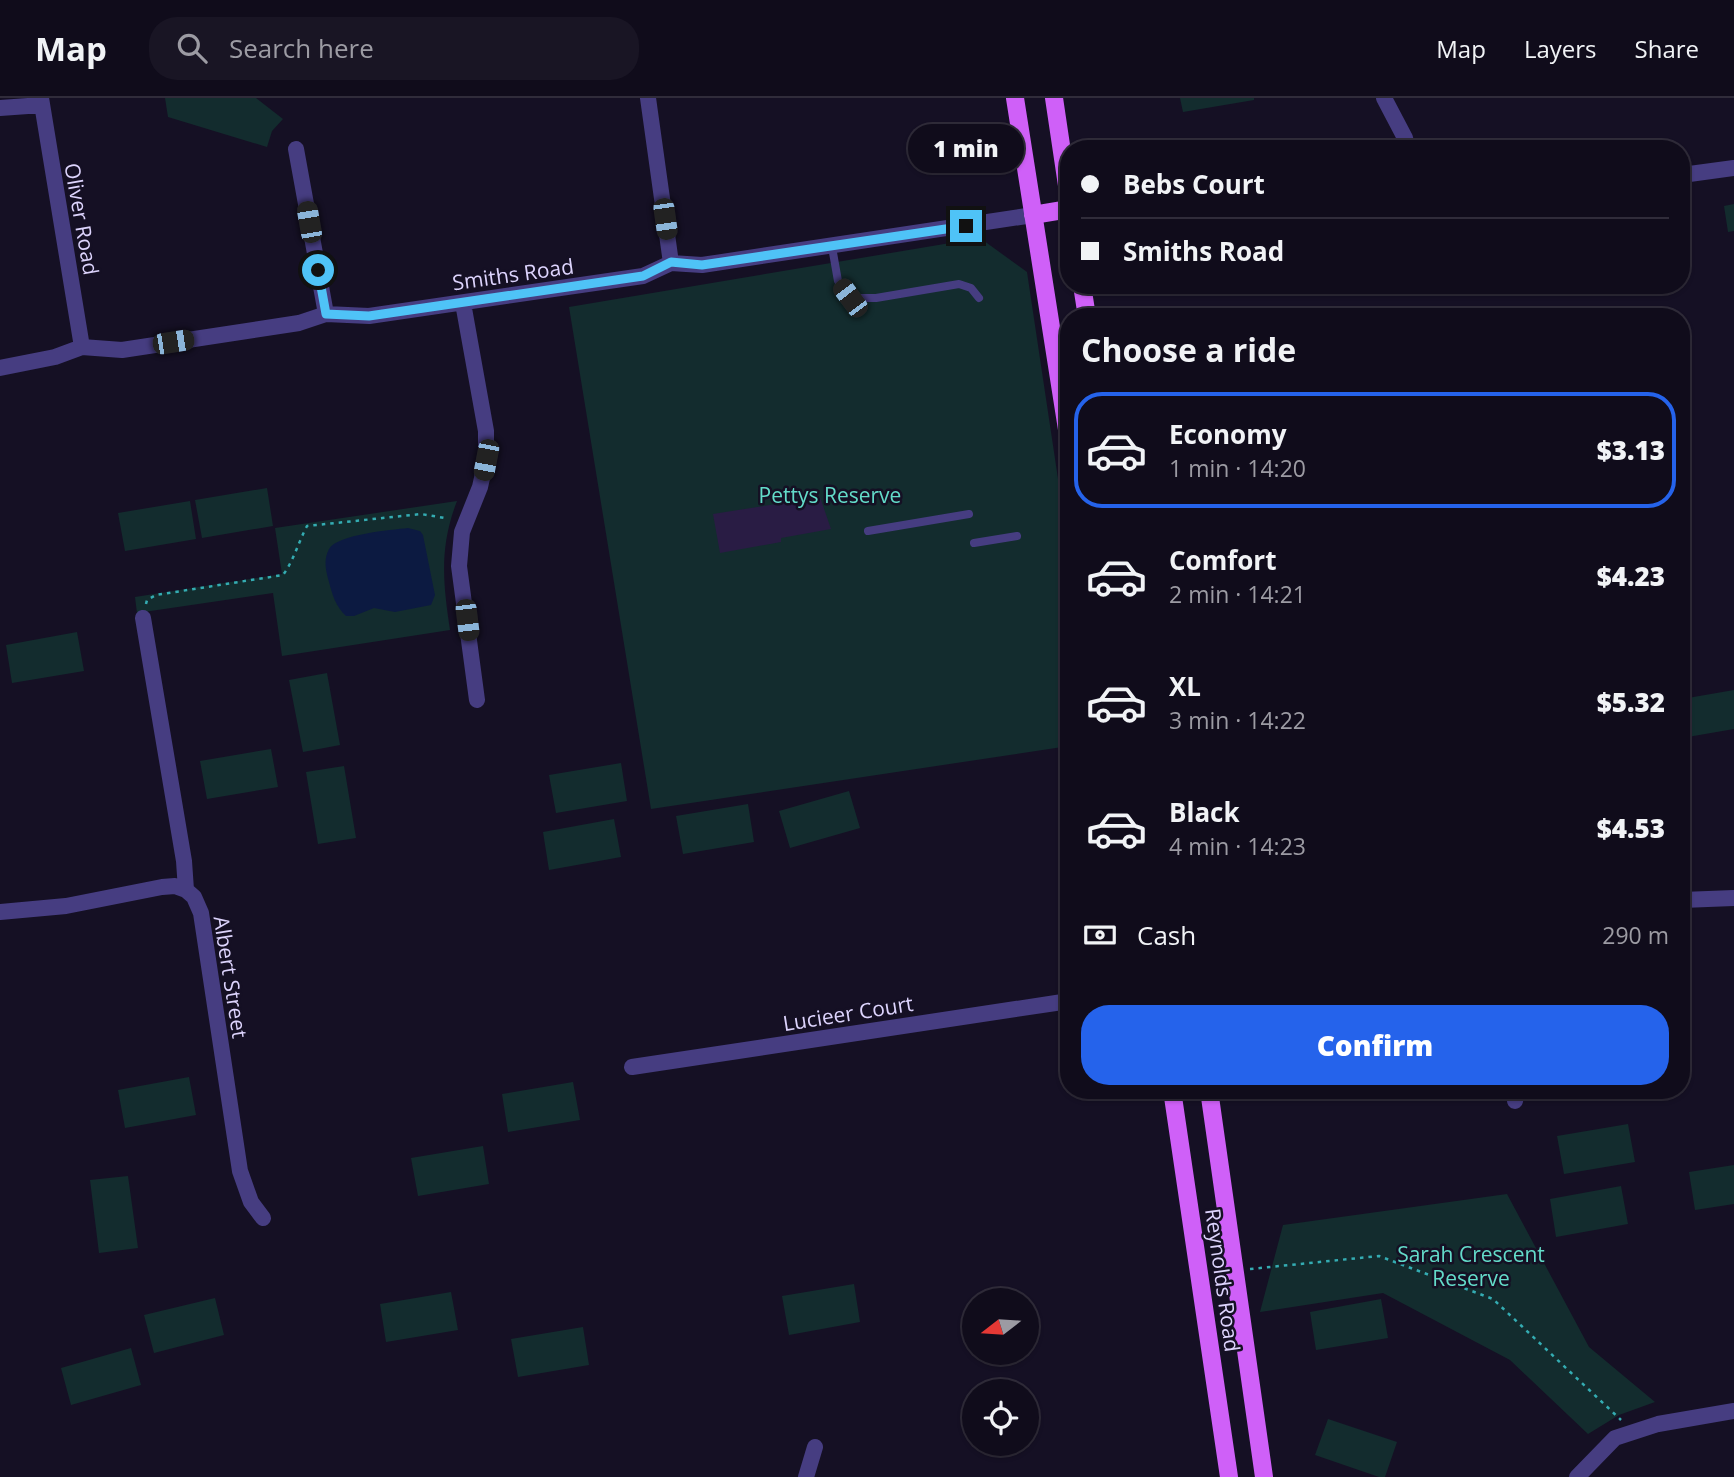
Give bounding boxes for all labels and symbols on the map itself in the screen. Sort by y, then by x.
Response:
callout: 1 min [908,124,1024,174]
street label: Oliver Road [58,161,106,277]
car [652,197,679,241]
car [296,199,323,245]
route end [950,210,982,242]
street label: Smiths Road [451,252,575,296]
route start [302,254,334,286]
car [829,275,872,321]
car [151,328,196,356]
car [472,437,501,483]
park label: Pettys Reserve [759,481,901,509]
car [455,598,480,642]
street label: Albert Street [208,914,254,1040]
street label: Lucieer Court [781,989,915,1037]
street label: Reynolds Road [1199,1206,1247,1354]
park label: Sarah Crescent Reserve [1397,1240,1545,1292]
north arrow [962,1288,1040,1365]

